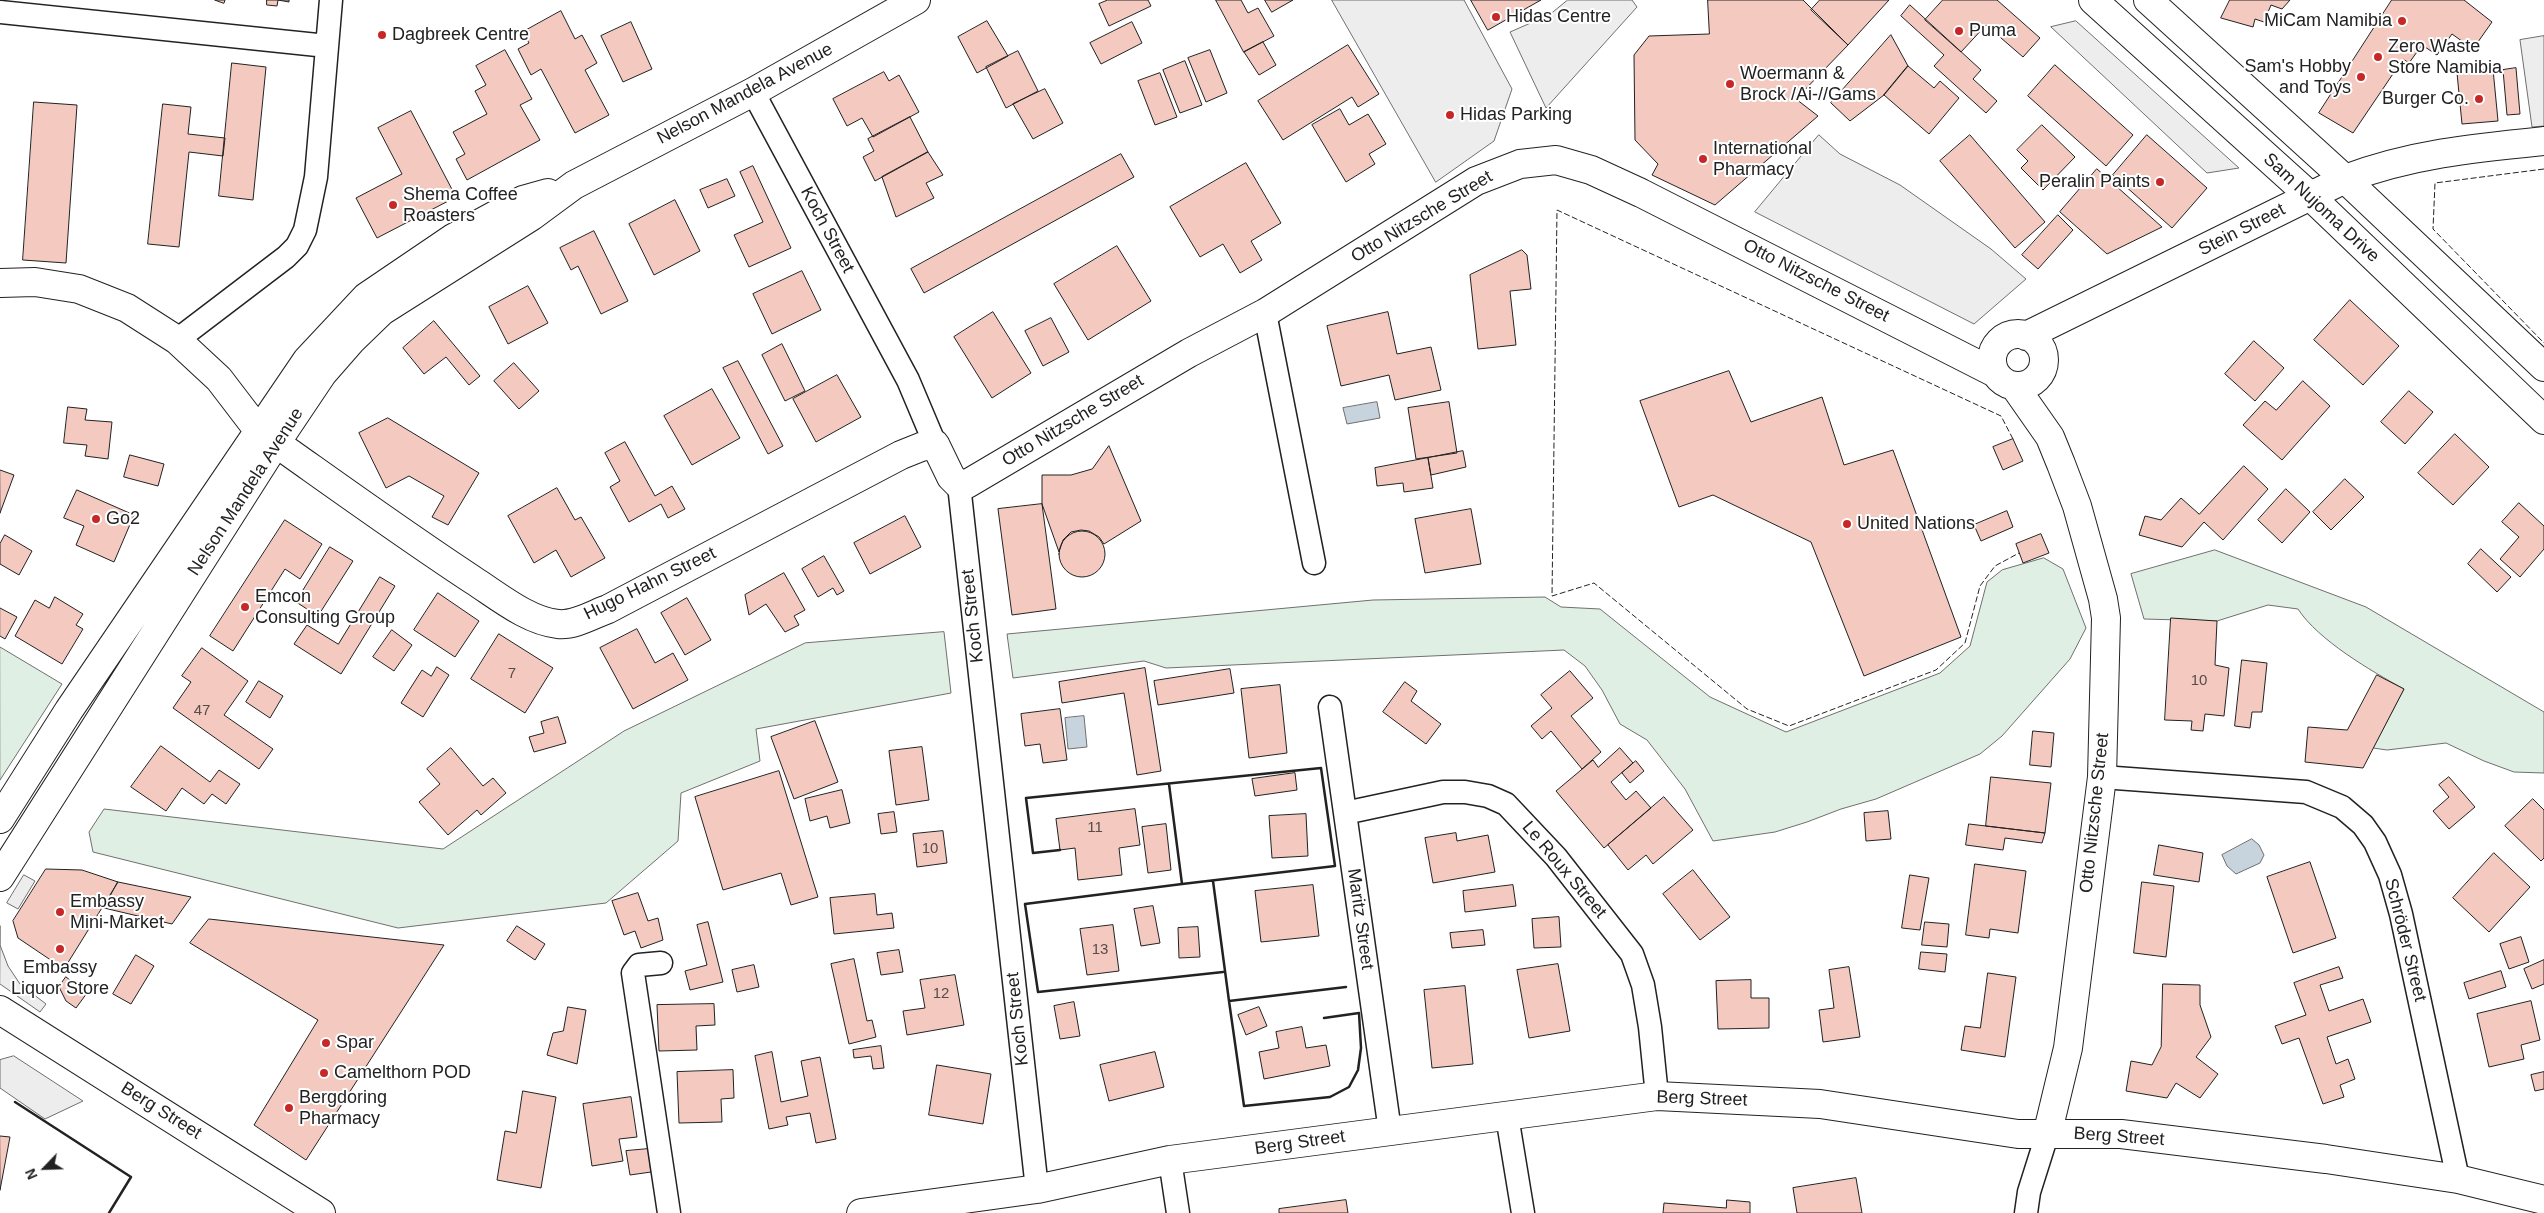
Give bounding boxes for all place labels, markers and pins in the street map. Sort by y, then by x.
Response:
place label: Hidas Centre [1506,6,1611,28]
place label: MiCam Namibia [2264,10,2392,32]
marker: Hidas Centre [1490,11,1502,23]
marker: MiCam Namibia [2396,15,2408,27]
place label: Puma [1969,20,2016,42]
place label: Dagbreek Centre [392,24,529,46]
marker: Puma [1953,25,1965,37]
marker: Dagbreek Centre [376,29,388,41]
place label: Zero Waste Store Namibia [2388,36,2502,78]
marker: Zero Waste Store Namibia [2372,51,2384,63]
place label: Sam's Hobby and Toys [2245,56,2351,98]
place label: Woermann & Brock /Ai-//Gams [1740,63,1876,106]
marker: Sam's Hobby and Toys [2355,71,2367,83]
marker: Woermann & Brock /Ai-//Gams [1724,78,1736,90]
place label: Burger Co. [2382,88,2469,110]
marker: Burger Co. [2473,93,2485,105]
place label: Hidas Parking [1460,104,1572,126]
marker: Hidas Parking [1444,109,1456,121]
place label: International Pharmacy [1713,138,1812,180]
marker: International Pharmacy [1697,153,1709,165]
place label: Peralin Paints [2039,171,2150,193]
marker: Peralin Paints [2154,176,2166,188]
place label: Shema Coffee Roasters [403,184,518,226]
marker: Shema Coffee Roasters [387,199,399,211]
place label: Go2 [106,508,140,530]
marker: Go2 [90,513,102,525]
place label: United Nations [1857,513,1975,535]
marker: United Nations [1841,518,1853,530]
place label: Emcon Consulting Group [255,586,395,628]
marker: Emcon Consulting Group [239,601,251,613]
place label: Embassy Mini-Market [70,891,164,934]
marker: Embassy Mini-Market [54,906,66,918]
marker: Embassy Liquor Store [54,943,66,955]
place label: Embassy Liquor Store [11,957,109,1000]
place label: Spar [336,1032,374,1054]
marker: Spar [320,1037,332,1049]
place label: Camelthorn POD [334,1062,471,1084]
marker: Camelthorn POD [318,1067,330,1079]
place label: Bergdoring Pharmacy [299,1087,387,1130]
marker: Bergdoring Pharmacy [283,1102,295,1114]

